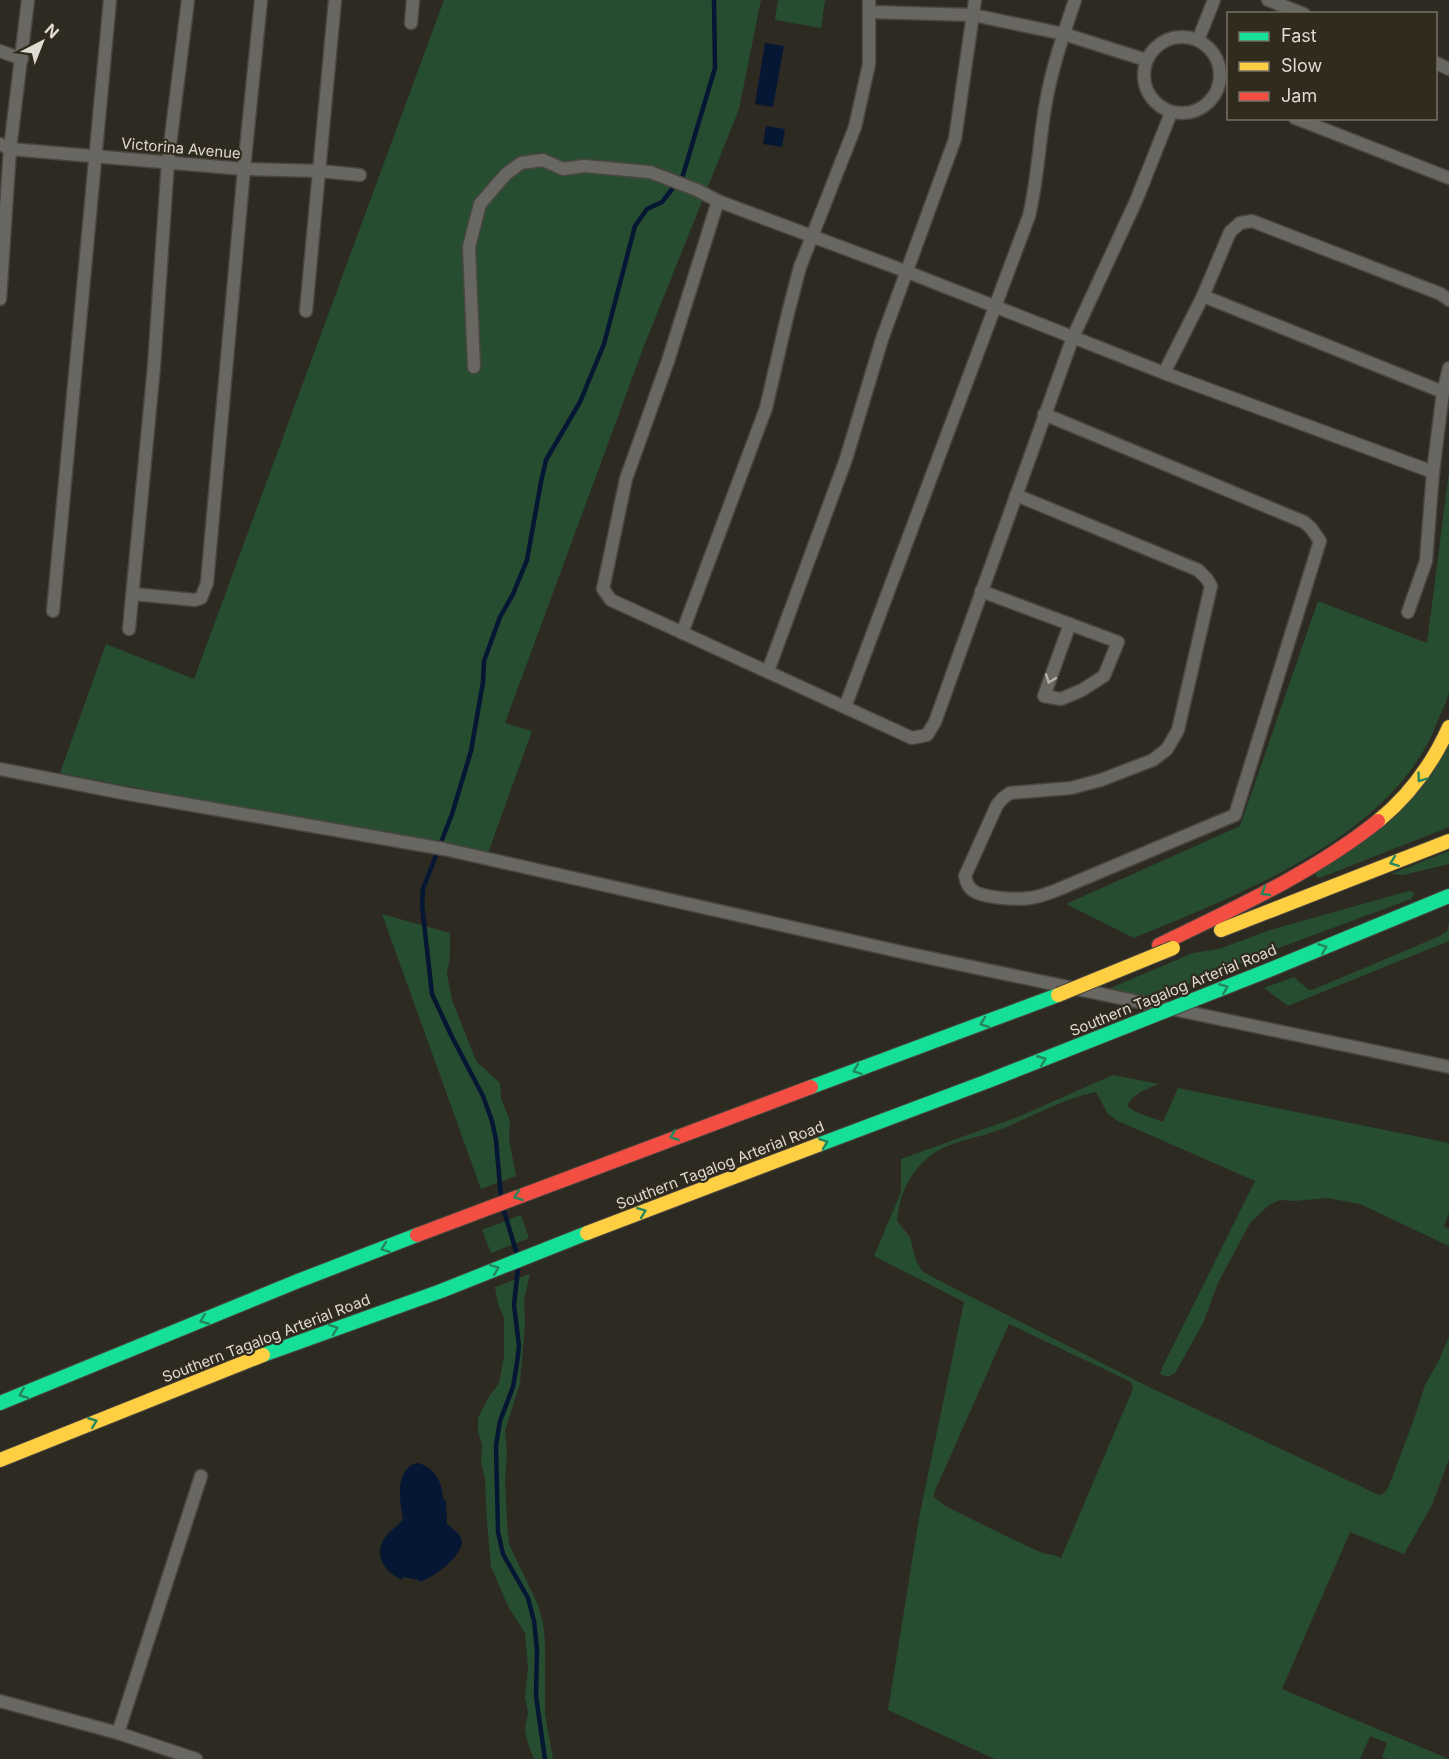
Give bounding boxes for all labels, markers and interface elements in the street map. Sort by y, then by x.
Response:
north arrow [12,12,72,72]
legend [1227,12,1437,120]
text: N [41,19,63,42]
text: Fast [1281,25,1317,46]
text: Slow [1281,55,1322,76]
text: Jam [1281,85,1317,106]
street label: Victorina Avenue [120,133,242,163]
one-way arrow [1045,673,1058,684]
one-way arrow [1417,771,1428,782]
one-way arrow [1390,855,1401,867]
one-way arrow [1261,885,1271,896]
street label: Southern Tagalog Arterial Road [1067,940,1279,1040]
one-way arrow [1317,943,1328,955]
one-way arrow [1217,983,1228,995]
one-way arrow [979,1016,990,1028]
one-way arrow [1036,1055,1047,1067]
one-way arrow [852,1063,863,1075]
street label: Southern Tagalog Arterial Road [613,1116,827,1214]
one-way arrow [669,1129,680,1141]
one-way arrow [818,1137,829,1150]
one-way arrow [513,1189,524,1201]
one-way arrow [635,1207,646,1219]
one-way arrow [380,1241,391,1253]
one-way arrow [489,1264,500,1277]
street label: Southern Tagalog Arterial Road [159,1289,373,1387]
one-way arrow [199,1313,210,1325]
one-way arrow [328,1324,339,1337]
one-way arrow [18,1387,29,1399]
one-way arrow [88,1417,98,1430]

